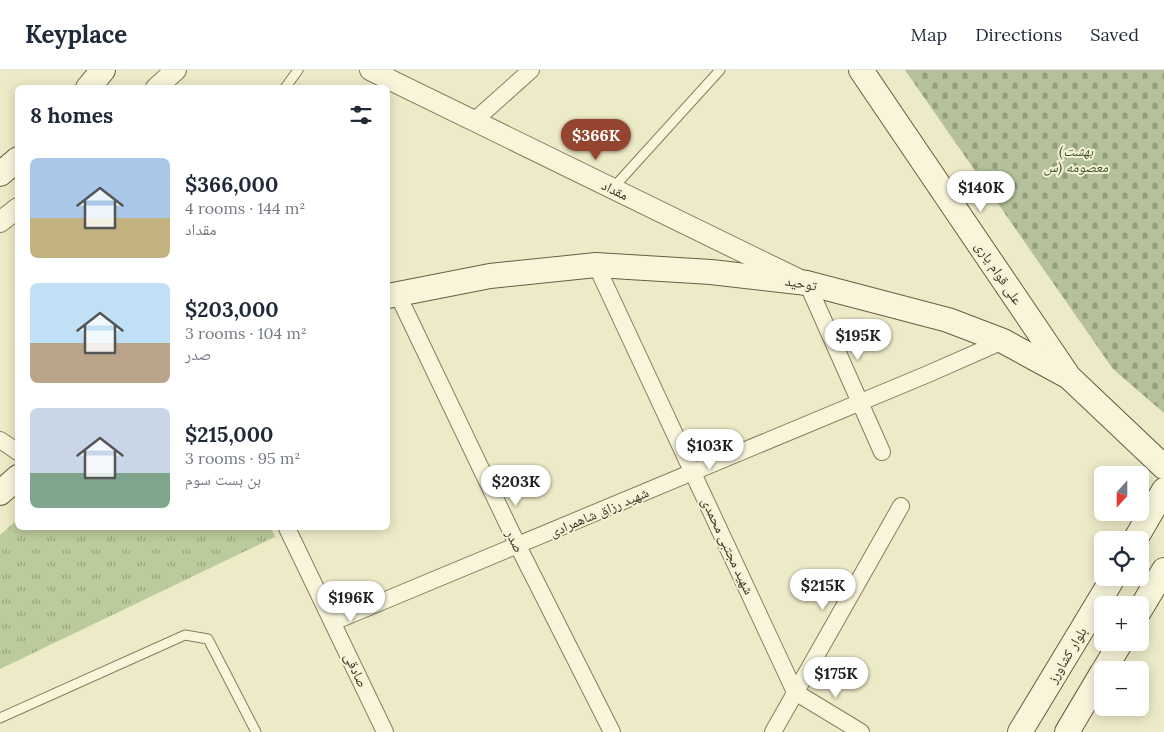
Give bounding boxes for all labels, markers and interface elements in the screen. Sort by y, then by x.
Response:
text: Keyplace [25,19,127,50]
text: Map [911,23,947,46]
text: Directions [975,23,1062,46]
text: Saved [1090,23,1139,46]
icon: filters [347,101,375,129]
text: 8 homes [30,102,113,129]
pin: $366K [561,118,631,161]
text: $366K [572,125,620,145]
park label: (بهشت معصومه (س [1044,142,1109,176]
pin: $140K [946,170,1016,213]
text: $366,000 [185,171,278,198]
street label: مقداد [599,176,631,204]
text: $140K [958,177,1004,197]
icon: home [70,178,130,238]
text: 4 rooms · 144 m² [185,198,305,218]
text: مقداد [185,219,217,239]
street label: علی قوام یاری [970,238,1027,309]
street label: توحید [784,271,818,295]
text: $203,000 [185,296,279,323]
icon: home [70,303,130,363]
pin: $195K [823,318,893,361]
text: 3 rooms · 104 m² [185,323,307,343]
text: $195K [835,325,881,345]
text: صدر [185,344,211,364]
text: $215,000 [185,421,273,448]
icon: home [70,428,130,488]
pin: $103K [675,428,745,471]
text: $103K [687,435,733,455]
text: 3 rooms · 95 m² [185,448,300,468]
pin: $203K [481,464,551,507]
north arrow [1094,466,1149,521]
map controls [1094,466,1149,716]
text: بن بست سوم [185,469,261,489]
text: $203K [492,471,540,491]
street label: شهید رزاق شاهمرادی [547,483,651,541]
street label: شهید مجتبی محمدی [698,495,758,597]
street label: صدر [501,526,528,555]
button: locate [1094,531,1149,586]
pin: $215K [788,568,858,611]
text: $215K [801,575,845,595]
pin: $196K [316,580,386,623]
text: $196K [328,587,374,607]
button: + [1094,596,1149,651]
street label: بلوار کشاورز [1043,624,1091,687]
street label: صادقی [340,650,372,690]
pin: $175K [801,656,871,699]
button: − [1094,661,1149,716]
text: $175K [814,663,858,683]

